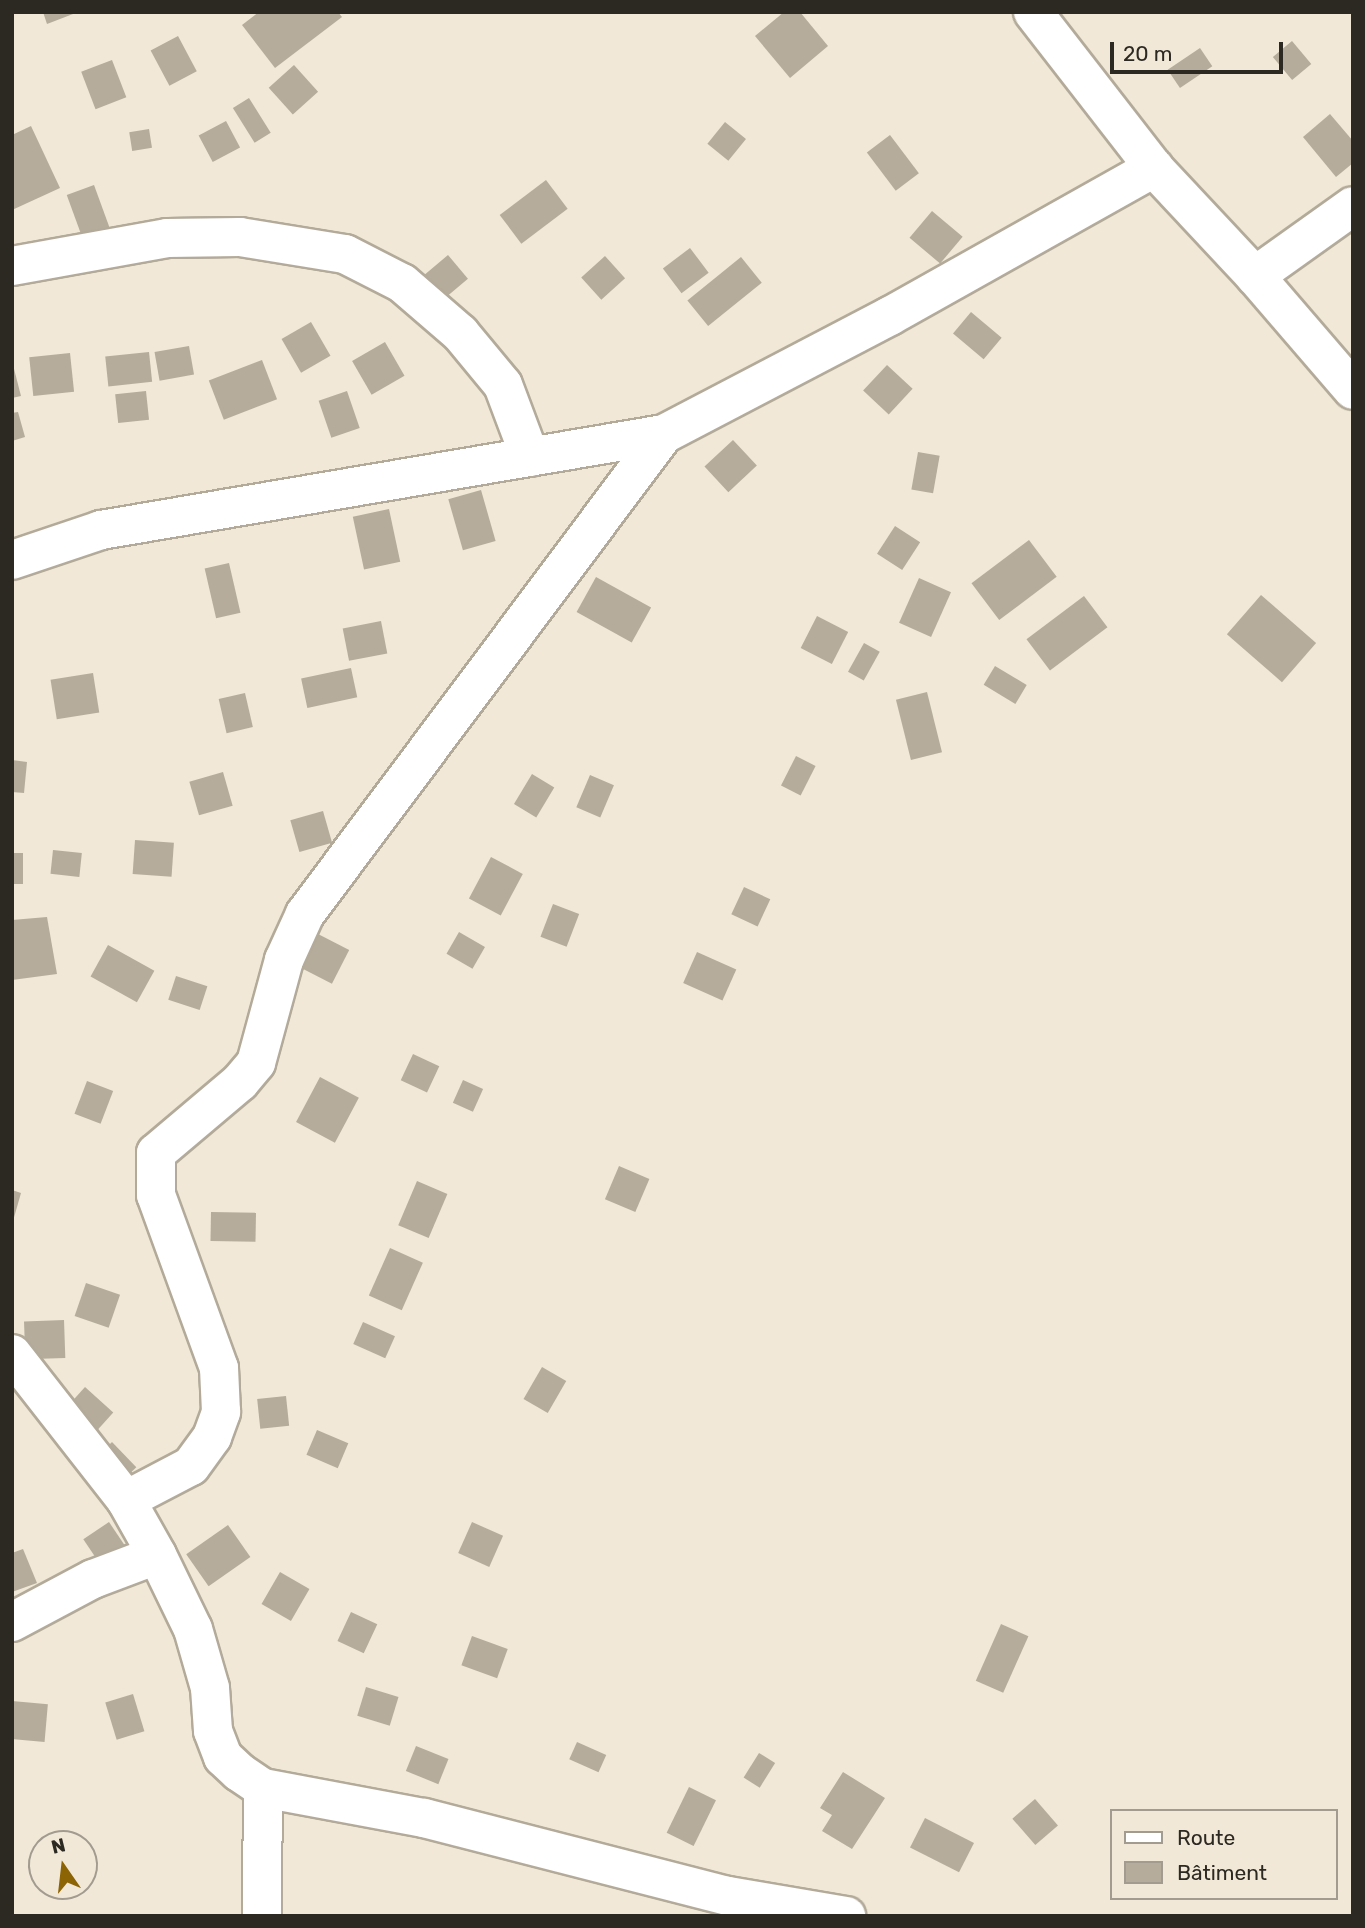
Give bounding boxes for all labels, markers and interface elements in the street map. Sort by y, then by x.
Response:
scale bar [1113,28,1286,72]
text: 20 m [1123,41,1172,66]
legend [1110,1809,1337,1900]
text: Route [1177,1825,1235,1850]
north arrow [28,1830,98,1900]
text: N [49,1833,68,1859]
text: Bâtiment [1177,1860,1267,1885]

